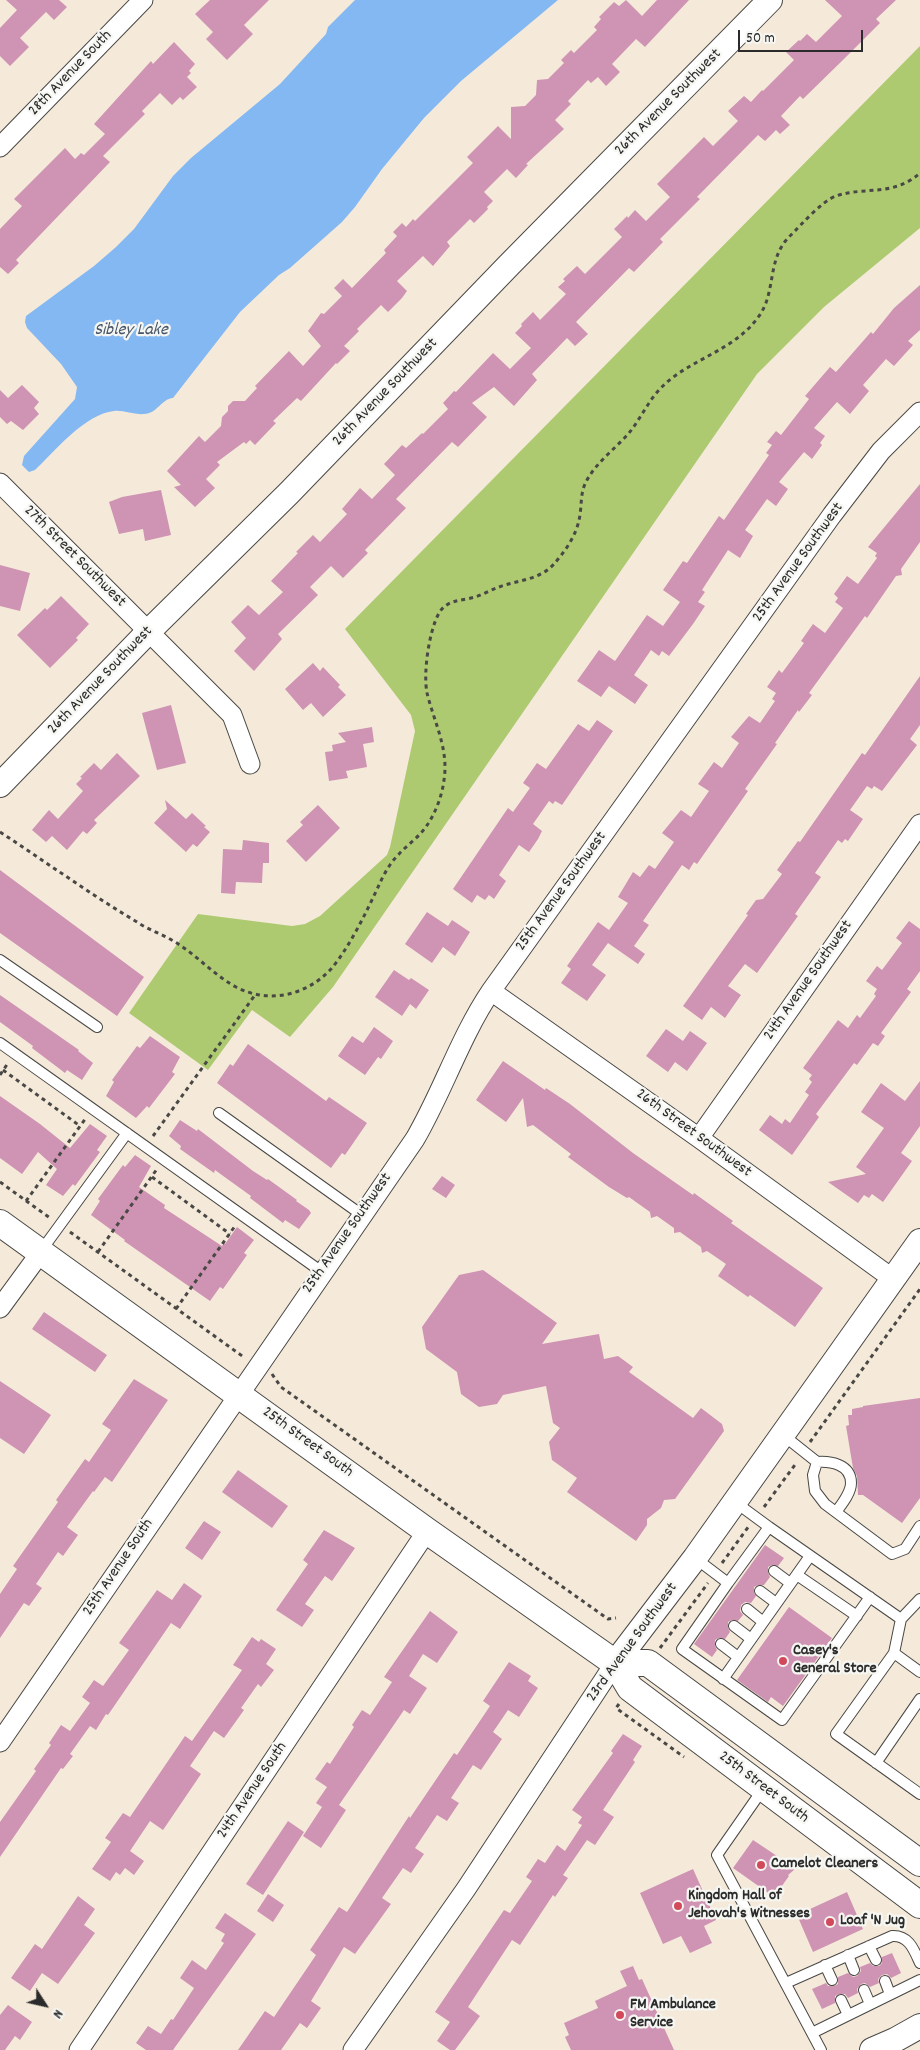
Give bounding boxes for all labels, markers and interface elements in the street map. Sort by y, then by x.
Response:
scale bar [740,20,865,52]
street label: 28th Avenue South [25,27,117,121]
text: 50 m [746,28,775,50]
street label: 26th Avenue Southwest [611,45,727,161]
water label: Sibley Lake [94,321,168,343]
street label: 26th Avenue Southwest [329,335,443,451]
street label: 25th Avenue Southwest [749,500,849,626]
street label: 27th Street Southwest [19,502,129,612]
street label: 26th Avenue Southwest [44,623,158,739]
street label: 25th Avenue Southwest [512,829,612,955]
street label: 24th Avenue Southwest [760,917,858,1045]
street label: 26th Street Southwest [631,1086,755,1182]
street label: 25th Avenue Southwest [299,1170,397,1298]
street label: 25th Street South [258,1403,356,1483]
street label: 25th Avenue South [79,1516,159,1620]
street label: 23rd Avenue Southwest [583,1580,683,1706]
place label: Casey's General Store [793,1642,877,1680]
marker: Casey's General Store [777,1655,789,1667]
street label: 24th Avenue South [214,1739,292,1843]
street label: 25th Street South [714,1748,812,1828]
place label: Camelot Cleaners [771,1855,878,1875]
marker: Camelot Cleaners [755,1859,767,1871]
place label: Kingdom Hall of Jehovah's Witnesses [688,1887,810,1925]
marker: Kingdom Hall of Jehovah's Witnesses [672,1900,684,1912]
place label: Loaf 'N Jug [840,1912,905,1932]
marker: Loaf 'N Jug [824,1916,836,1928]
north arrow [20,1980,70,2030]
place label: FM Ambulance Service [630,1996,716,2034]
text: N [47,2005,67,2022]
marker: FM Ambulance Service [614,2009,626,2021]

